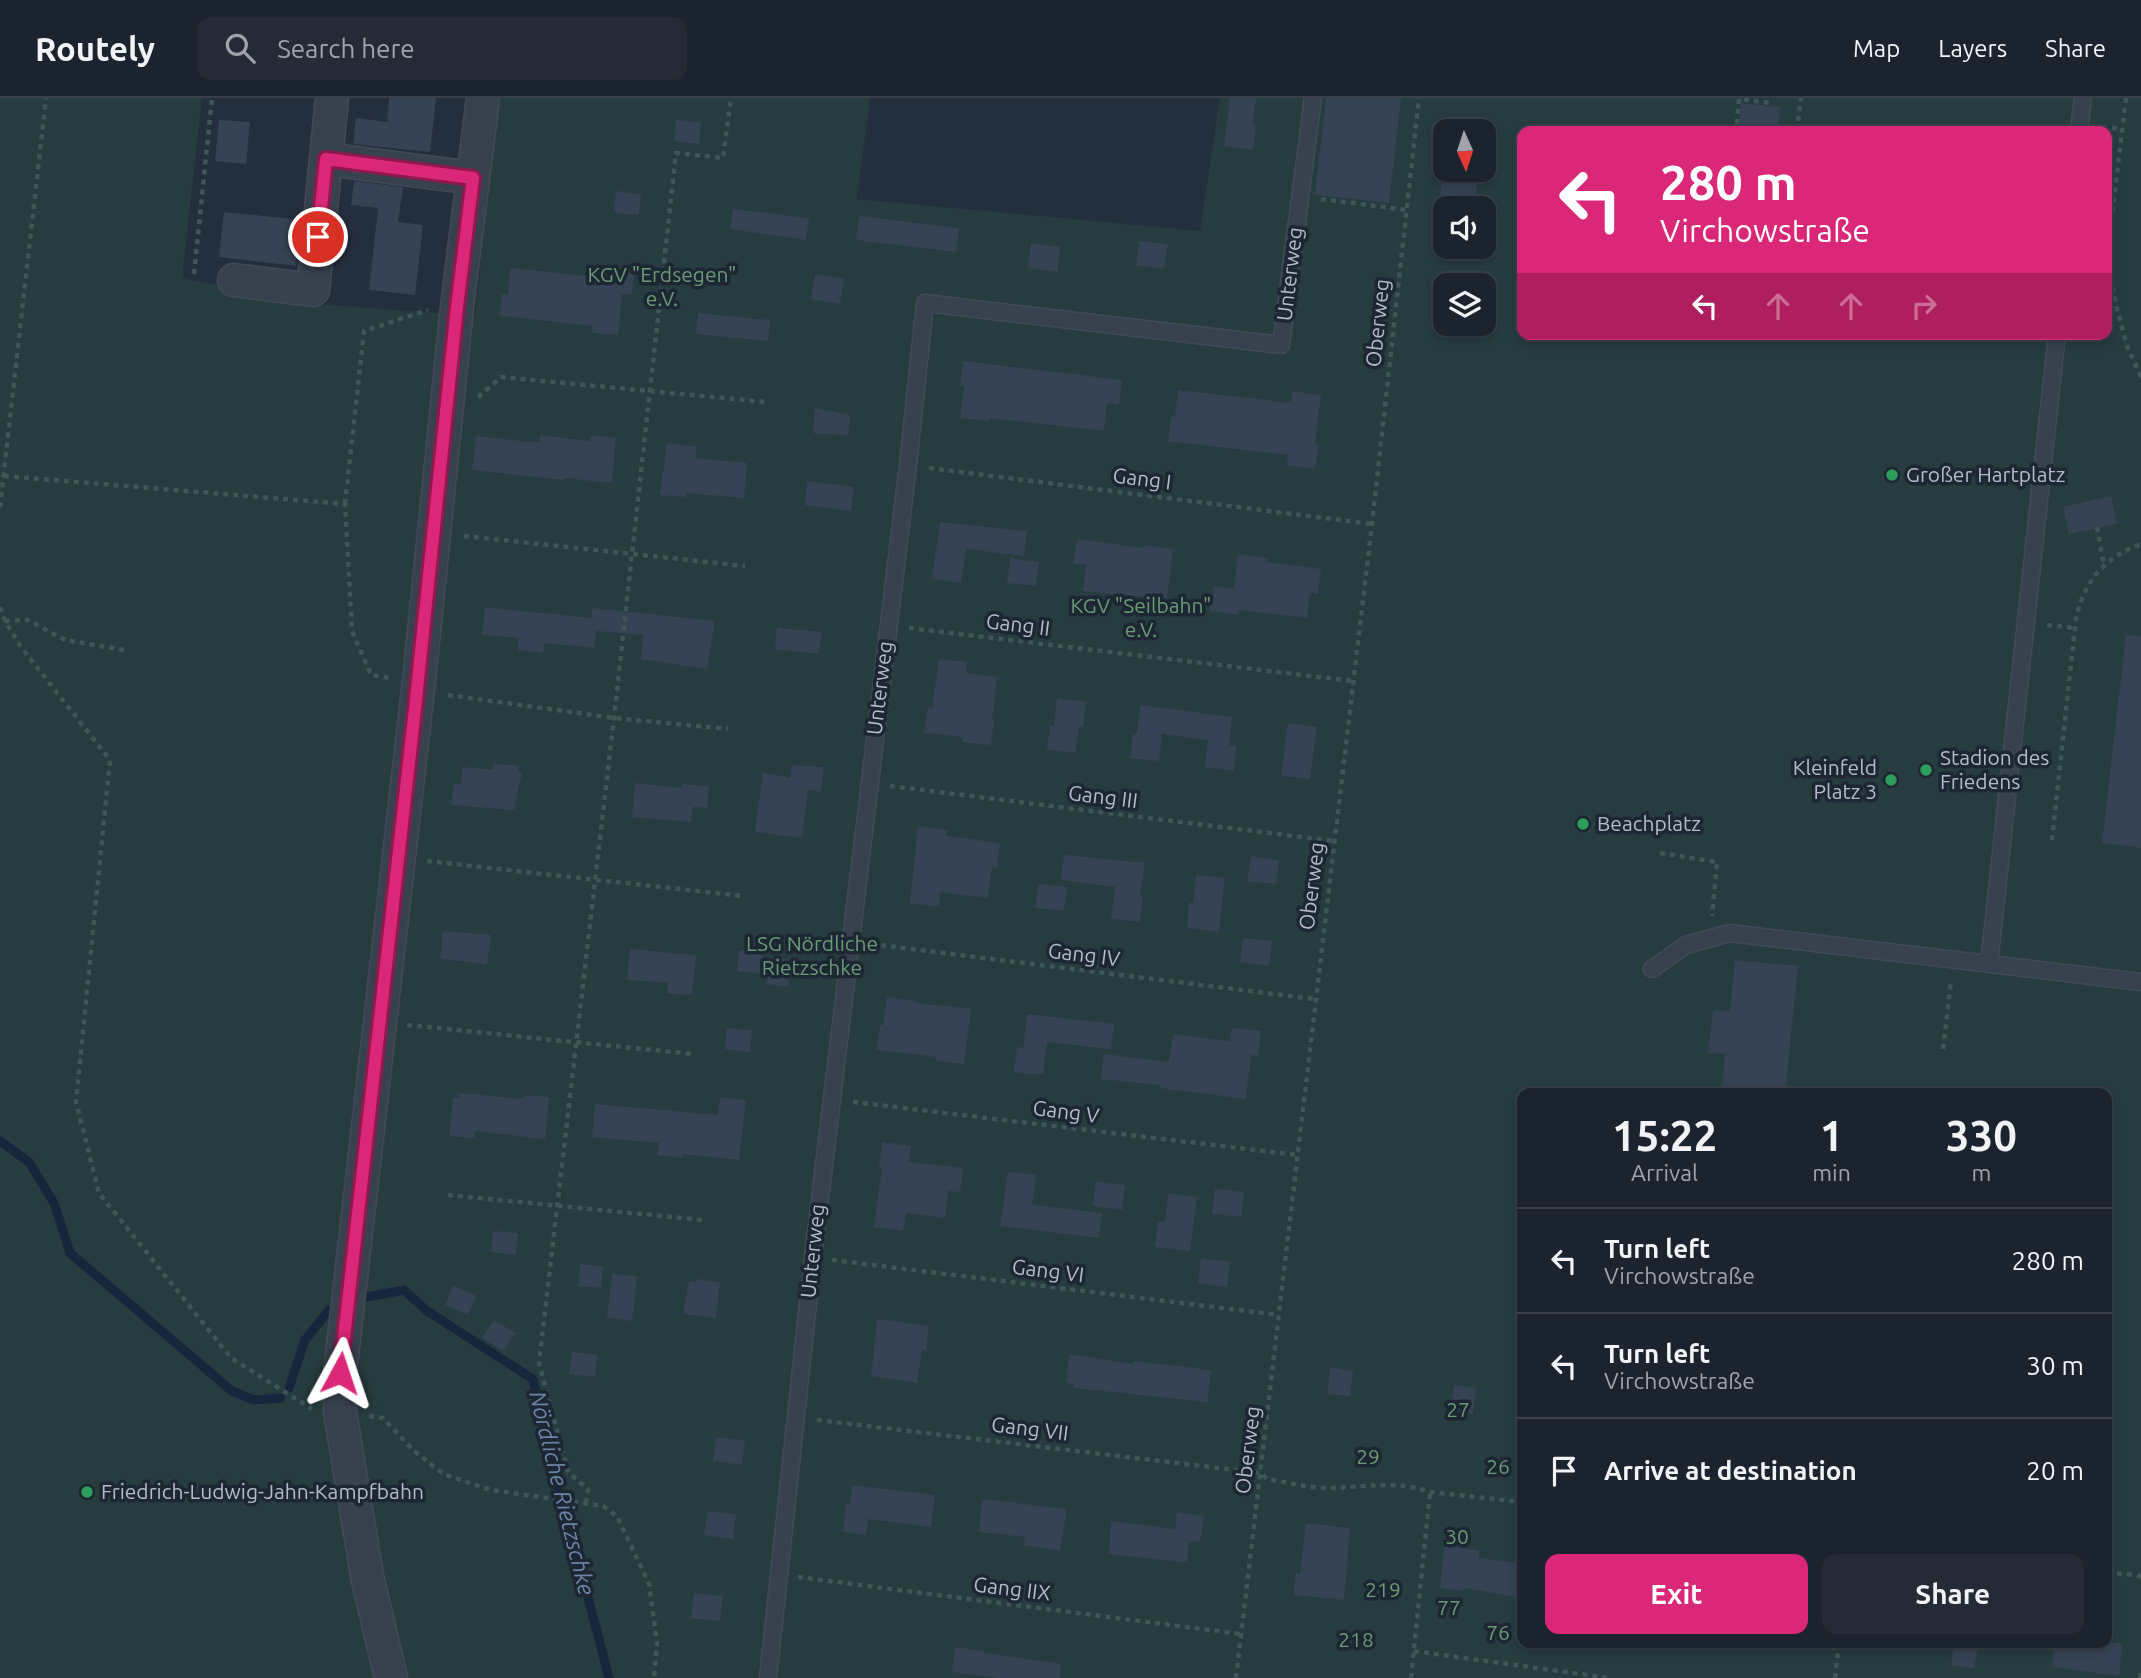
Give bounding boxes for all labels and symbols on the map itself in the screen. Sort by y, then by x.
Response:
north arrow [1433,119,1496,182]
pin [288,207,348,267]
street label: Unterweg [1271,226,1307,322]
park label: KGV "Erdsegen" e.V. [588,262,736,310]
street label: Oberweg [1360,278,1394,368]
place label: Großer Hartplatz [1906,462,2065,486]
street label: Gang I [1111,463,1173,494]
marker: Großer Hartplatz [1884,467,1900,483]
park label: KGV "Seilbahn" e.V. [1071,593,1211,641]
street label: Gang II [985,608,1052,640]
street label: Unterweg [861,640,897,736]
place label: Stadion des Friedens [1940,745,2049,793]
place label: Kleinfeld Platz 3 [1793,755,1877,803]
marker: Stadion des Friedens [1918,762,1934,778]
marker: Kleinfeld Platz 3 [1883,772,1899,788]
street label: Gang III [1067,780,1139,812]
place label: Beachplatz [1597,811,1701,835]
marker: Beachplatz [1575,816,1591,832]
street label: Oberweg [1294,840,1328,931]
park label: LSG Nördliche Rietzschke [746,931,878,979]
street label: Gang IV [1047,938,1122,970]
street label: Gang V [1031,1095,1101,1127]
street label: Unterweg [795,1203,829,1299]
street label: Gang VI [1011,1254,1085,1286]
position arrow [303,1336,377,1410]
water label: Nördliche Rietzschke [525,1388,600,1598]
park label: 27 [1446,1397,1470,1421]
street label: Oberweg [1230,1404,1264,1495]
street label: Gang VII [990,1411,1070,1445]
park label: 29 [1356,1444,1380,1468]
park label: 26 [1486,1454,1510,1478]
place label: Friedrich-Ludwig-Jahn-Kampfbahn [101,1479,424,1503]
marker: Friedrich-Ludwig-Jahn-Kampfbahn [79,1484,95,1500]
park label: 30 [1445,1524,1469,1548]
street label: Gang IIX [972,1571,1052,1605]
park label: 219 [1365,1577,1401,1601]
park label: 77 [1437,1595,1461,1619]
park label: 76 [1486,1620,1510,1644]
park label: 218 [1338,1627,1374,1651]

